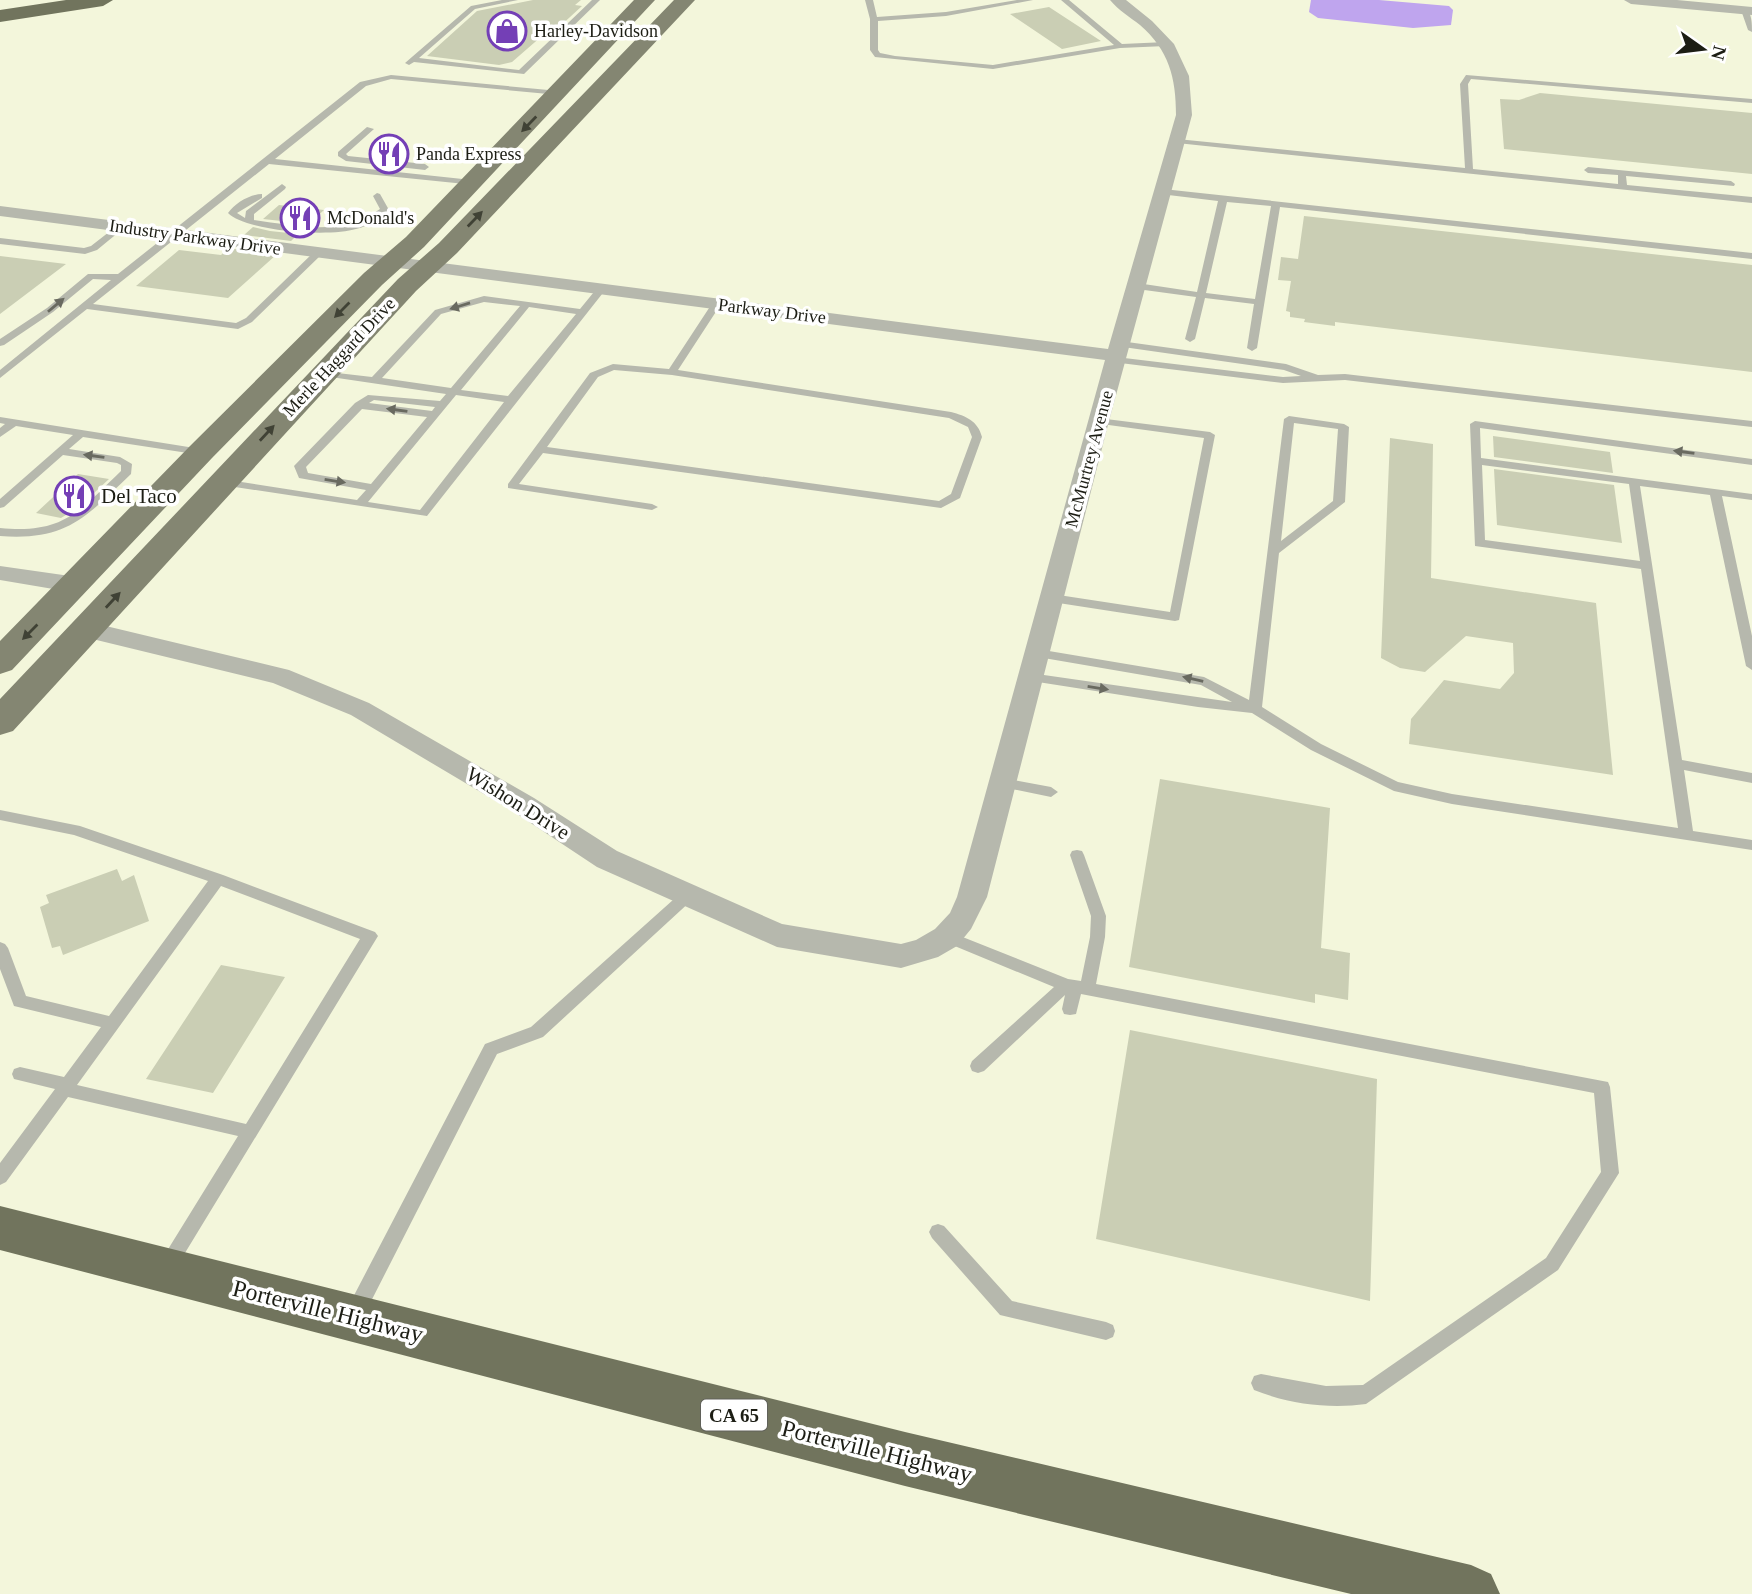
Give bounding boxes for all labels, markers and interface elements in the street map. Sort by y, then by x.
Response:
shop icon: Harley-Davidson [486,10,528,52]
north arrow [1668,14,1738,84]
place label: Harley-Davidson [534,21,658,41]
text: N [1707,44,1731,62]
one-way arrow [520,116,537,133]
restaurant icon: Panda Express [368,133,410,175]
place label: Panda Express [416,144,521,164]
restaurant icon: McDonald's [279,197,321,239]
place label: McDonald's [327,208,414,228]
one-way arrow [467,211,483,228]
street label: Industry Parkway Drive [108,215,282,259]
street label: Merle Haggard Drive [279,294,399,420]
street label: Parkway Drive [717,294,827,328]
one-way arrow [48,298,65,313]
one-way arrow [334,301,350,318]
one-way arrow [450,301,471,311]
street label: McMurtrey Avenue [1061,388,1117,530]
one-way arrow [386,405,408,416]
one-way arrow [259,425,275,442]
one-way arrow [1673,447,1695,458]
one-way arrow [83,450,105,461]
restaurant icon: Del Taco [53,475,95,517]
one-way arrow [324,476,346,487]
place label: Del Taco [101,484,177,508]
one-way arrow [104,592,120,609]
one-way arrow [22,624,38,640]
one-way arrow [1182,673,1204,684]
one-way arrow [1087,683,1109,694]
street label: Wishon Drive [462,762,574,844]
street label: Porterville Highway [230,1275,426,1347]
road number: CA 65 [701,1400,767,1430]
street label: Porterville Highway [779,1415,975,1487]

